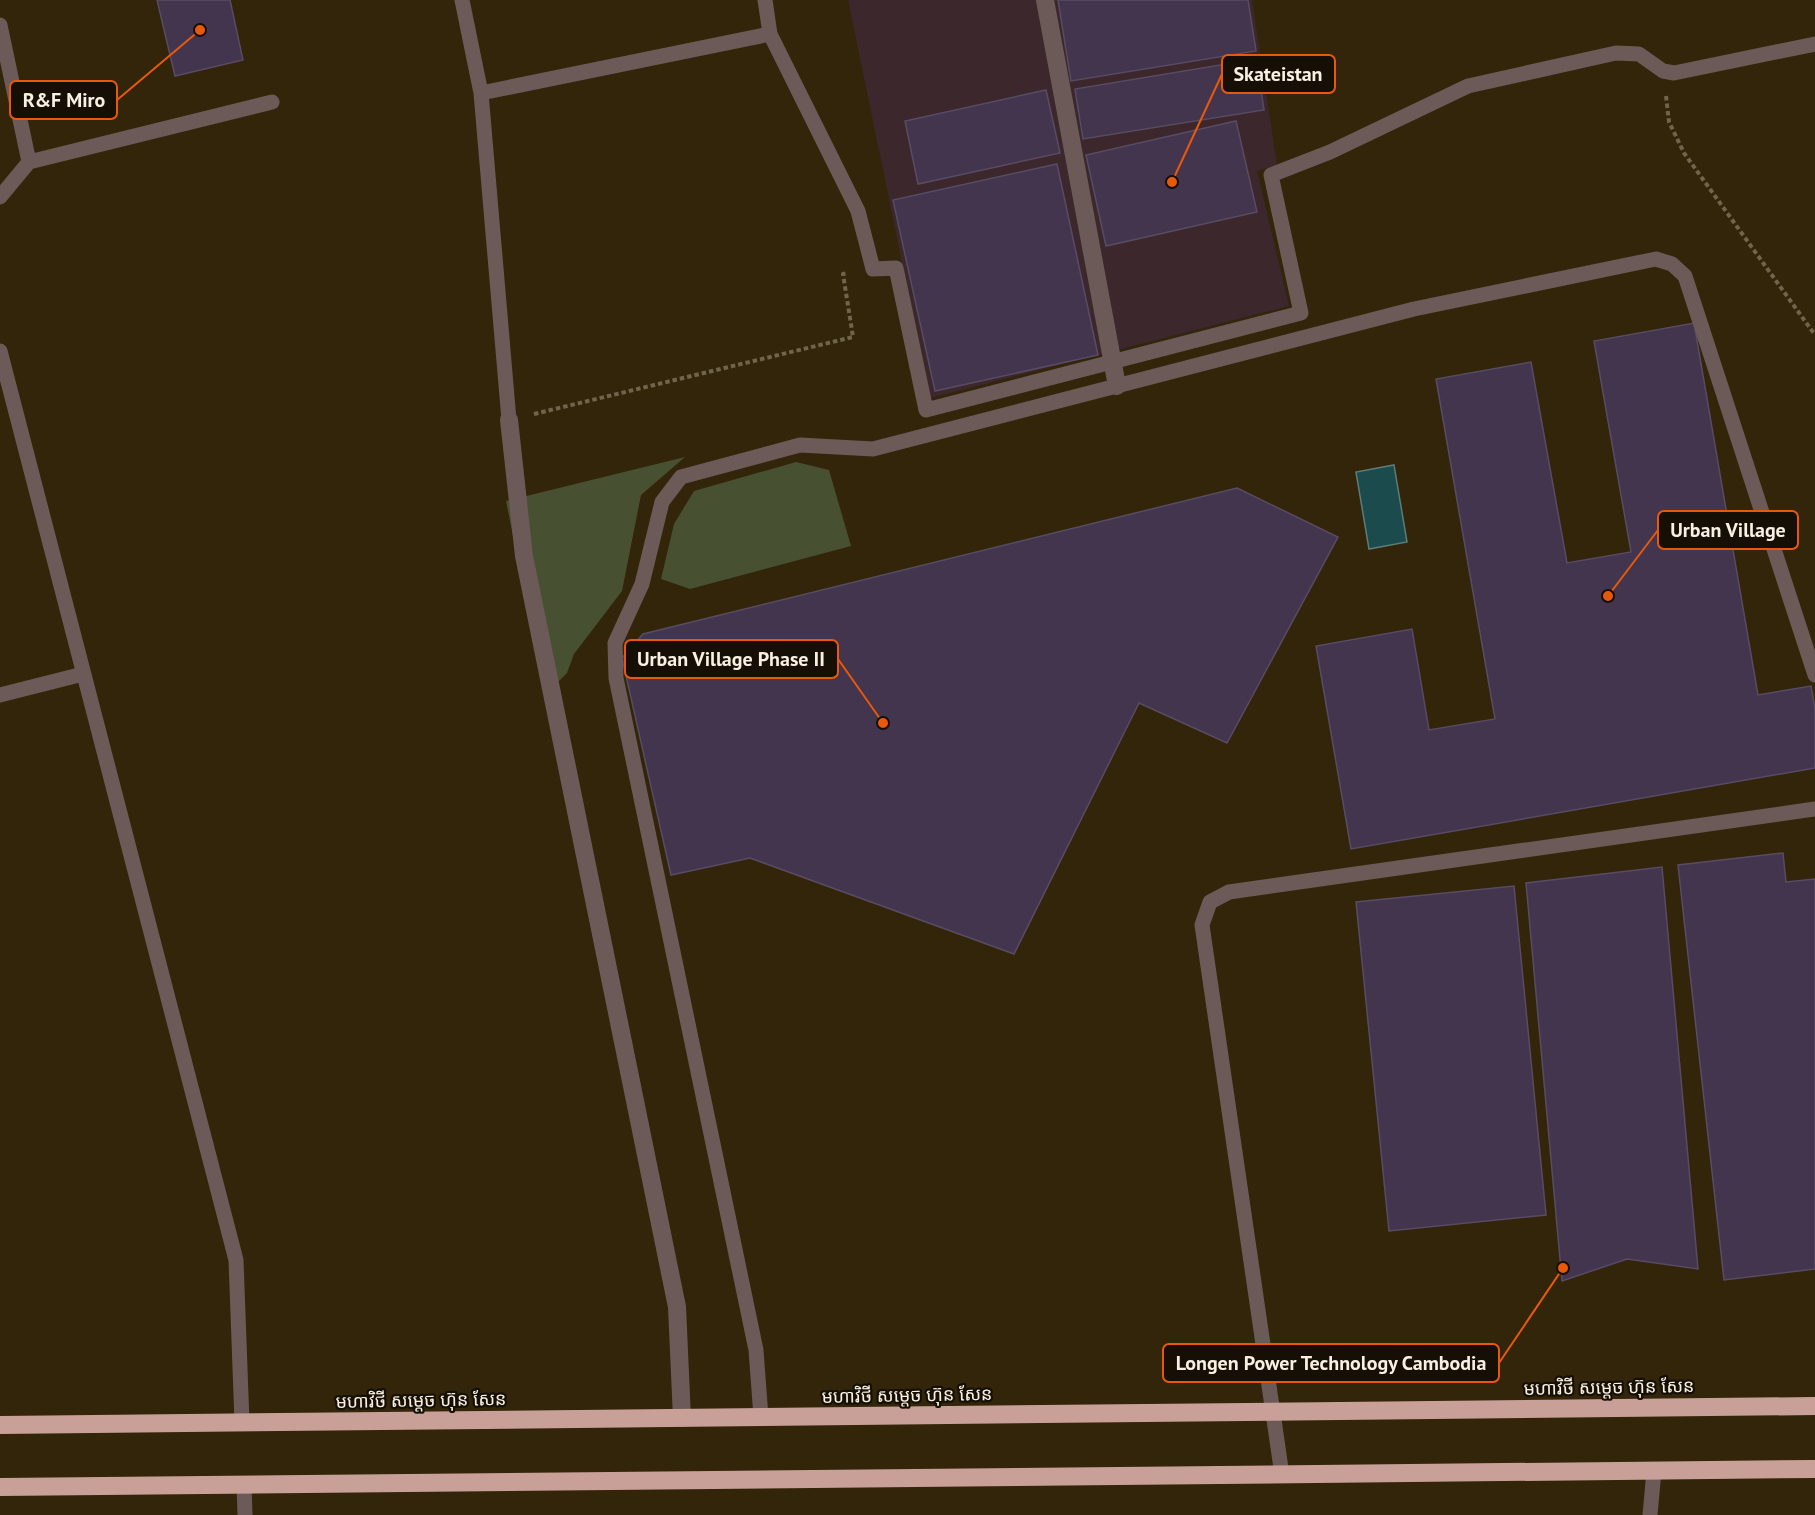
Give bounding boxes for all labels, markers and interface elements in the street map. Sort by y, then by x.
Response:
callout: Skateistan [1222,55,1335,93]
text: Skateistan [1234,61,1323,87]
callout: R&F Miro [10,81,117,119]
text: R&F Miro [23,87,106,113]
callout: Urban Village [1658,511,1798,549]
text: Urban Village [1670,517,1786,543]
callout: Urban Village Phase II [625,640,838,678]
text: Urban Village Phase II [637,646,825,672]
callout: Longen Power Technology Cambodia [1163,1344,1499,1382]
text: Longen Power Technology Cambodia [1176,1350,1486,1376]
street label: មហាវិថី សម្តេច ហ៊ុន សែន [1523,1374,1695,1401]
street label: មហាវិថី សម្តេច ហ៊ុន សែន [821,1382,993,1409]
street label: មហាវិថី សម្តេច ហ៊ុន សែន [335,1387,507,1414]

